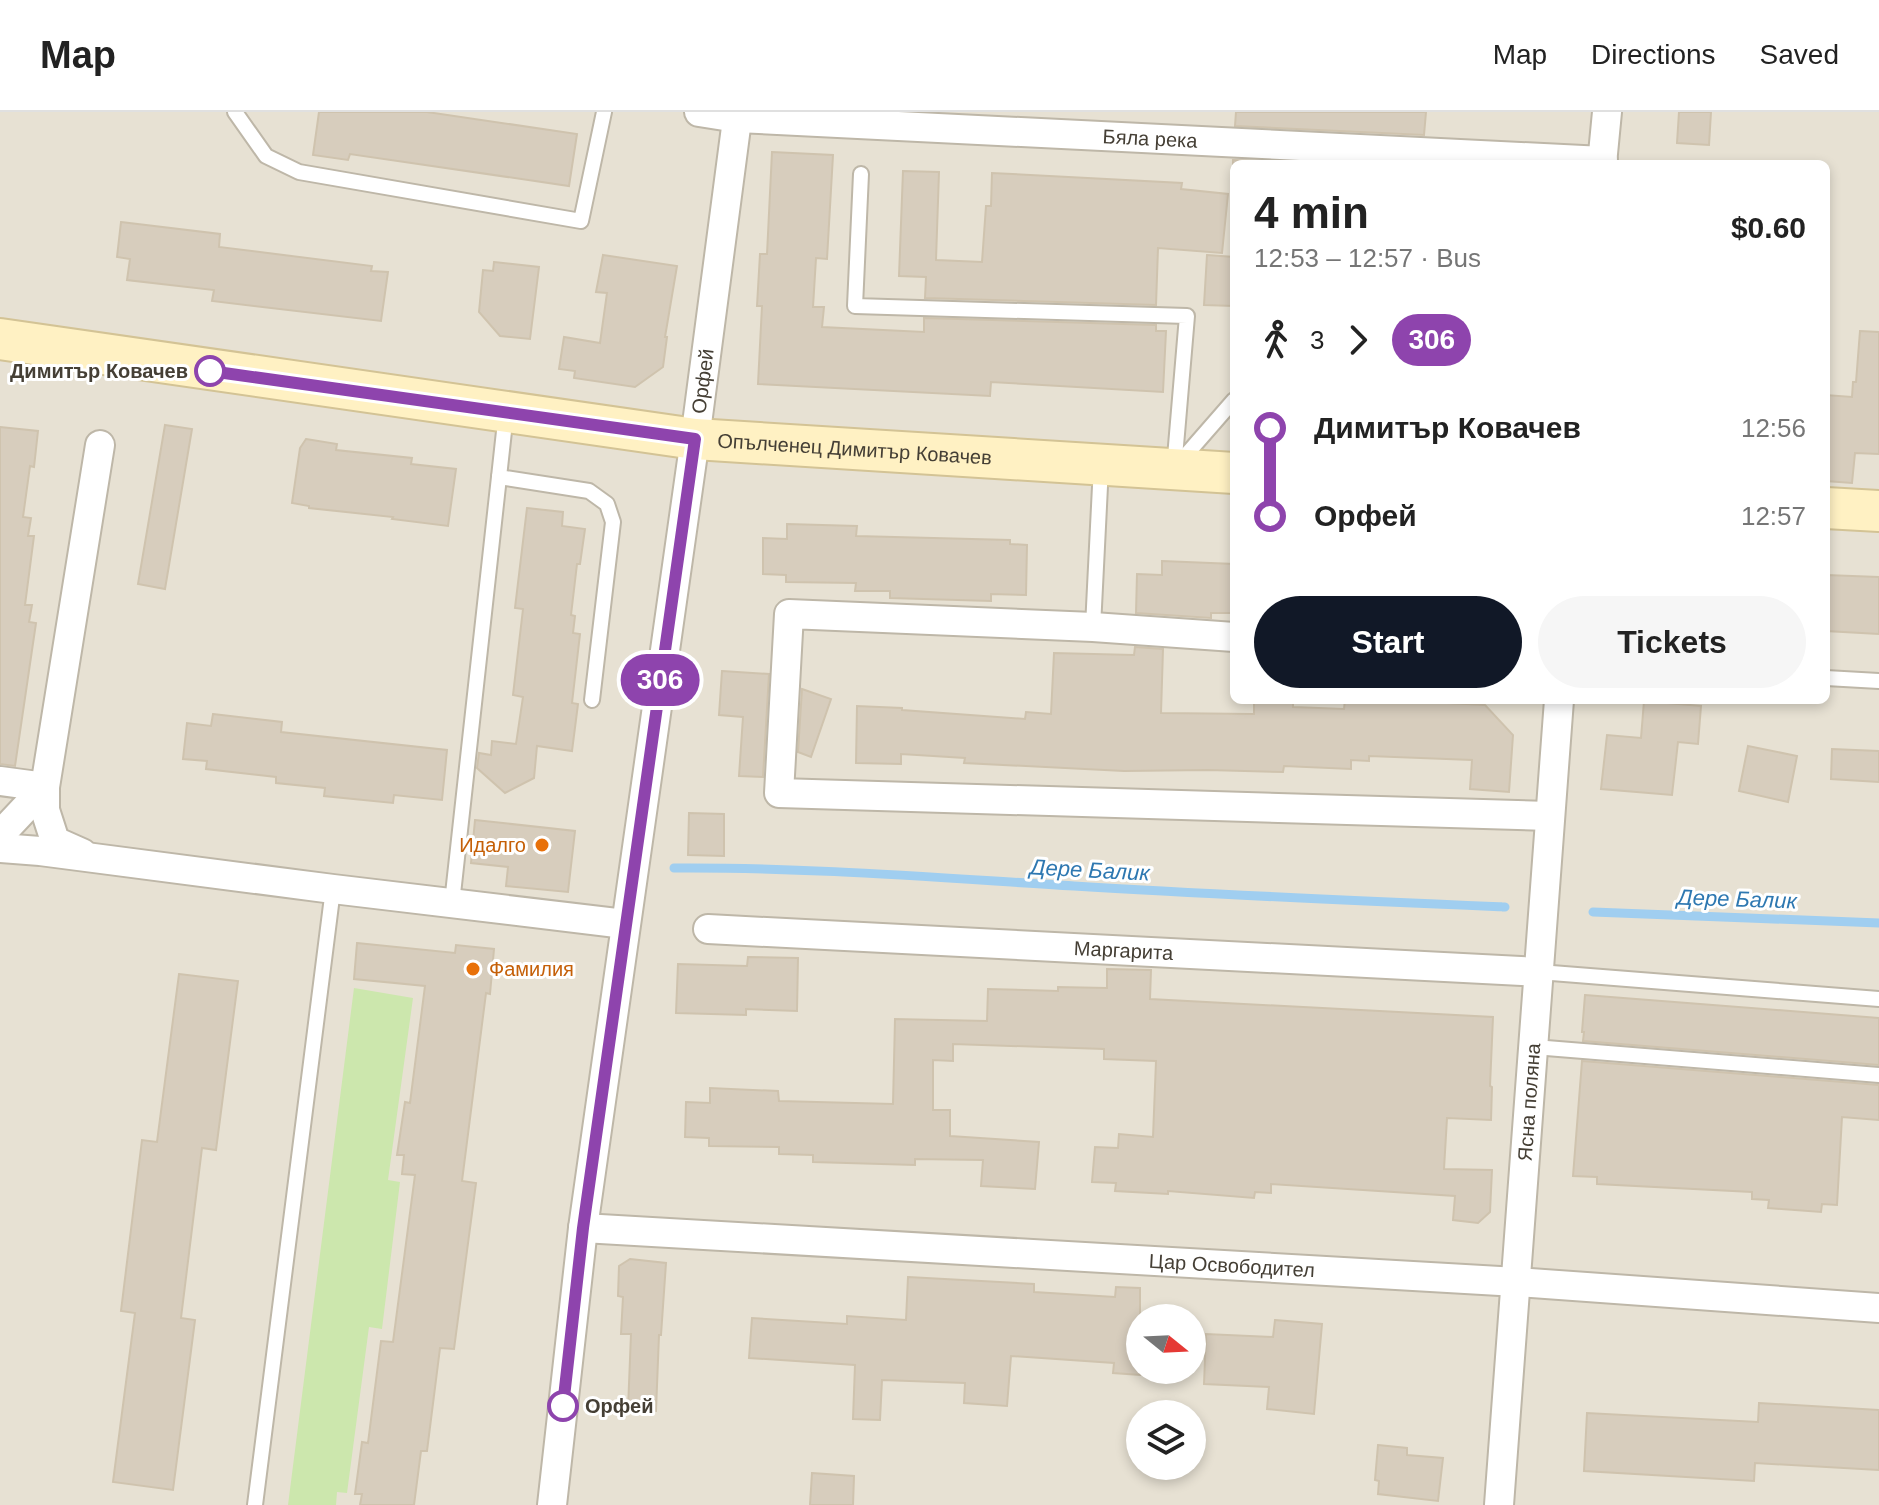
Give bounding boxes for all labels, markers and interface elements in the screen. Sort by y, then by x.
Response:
text: Map [40,34,116,76]
text: Map [1493,39,1547,70]
text: Directions [1591,39,1716,70]
text: Saved [1760,39,1839,70]
street label: Бяла река [1102,125,1199,152]
text: 4 min [1254,188,1369,237]
text: $0.60 [1731,211,1806,244]
text: 12:53 – 12:57 · Bus [1254,243,1481,273]
icon: walk [1254,318,1298,362]
icon: forward [1336,318,1380,362]
text: 306 [1408,324,1455,355]
text: 3 [1310,325,1324,355]
street label: Орфей [687,347,718,415]
marker: Димитър Ковачев [195,356,225,386]
place label: Димитър Ковачев [10,360,188,382]
text: Димитър Ковачев [1314,411,1581,444]
text: 12:56 [1741,413,1806,443]
street label: Опълченец Димитър Ковачев [717,429,992,469]
text: Орфей [1314,499,1417,532]
text: 12:57 [1741,501,1806,531]
button: Start [1254,596,1522,688]
button: Tickets [1538,596,1806,688]
line badge: 306 [614,654,706,706]
text: 306 [637,664,683,695]
place label: Идалго [459,834,526,856]
marker: Идалго [533,836,551,854]
water label: Дере Балик [1027,854,1152,886]
water label: Дере Балик [1674,884,1799,914]
street label: Маргарита [1073,937,1175,964]
place label: Фамилия [489,958,574,980]
marker: Фамилия [464,960,482,978]
street label: Ясна поляна [1514,1041,1544,1162]
street label: Цар Освободител [1148,1250,1316,1281]
north arrow [1126,1304,1206,1384]
map controls [1126,1304,1206,1480]
marker: Орфей [548,1391,578,1421]
place label: Орфей [585,1395,653,1417]
button: layers [1126,1400,1206,1480]

